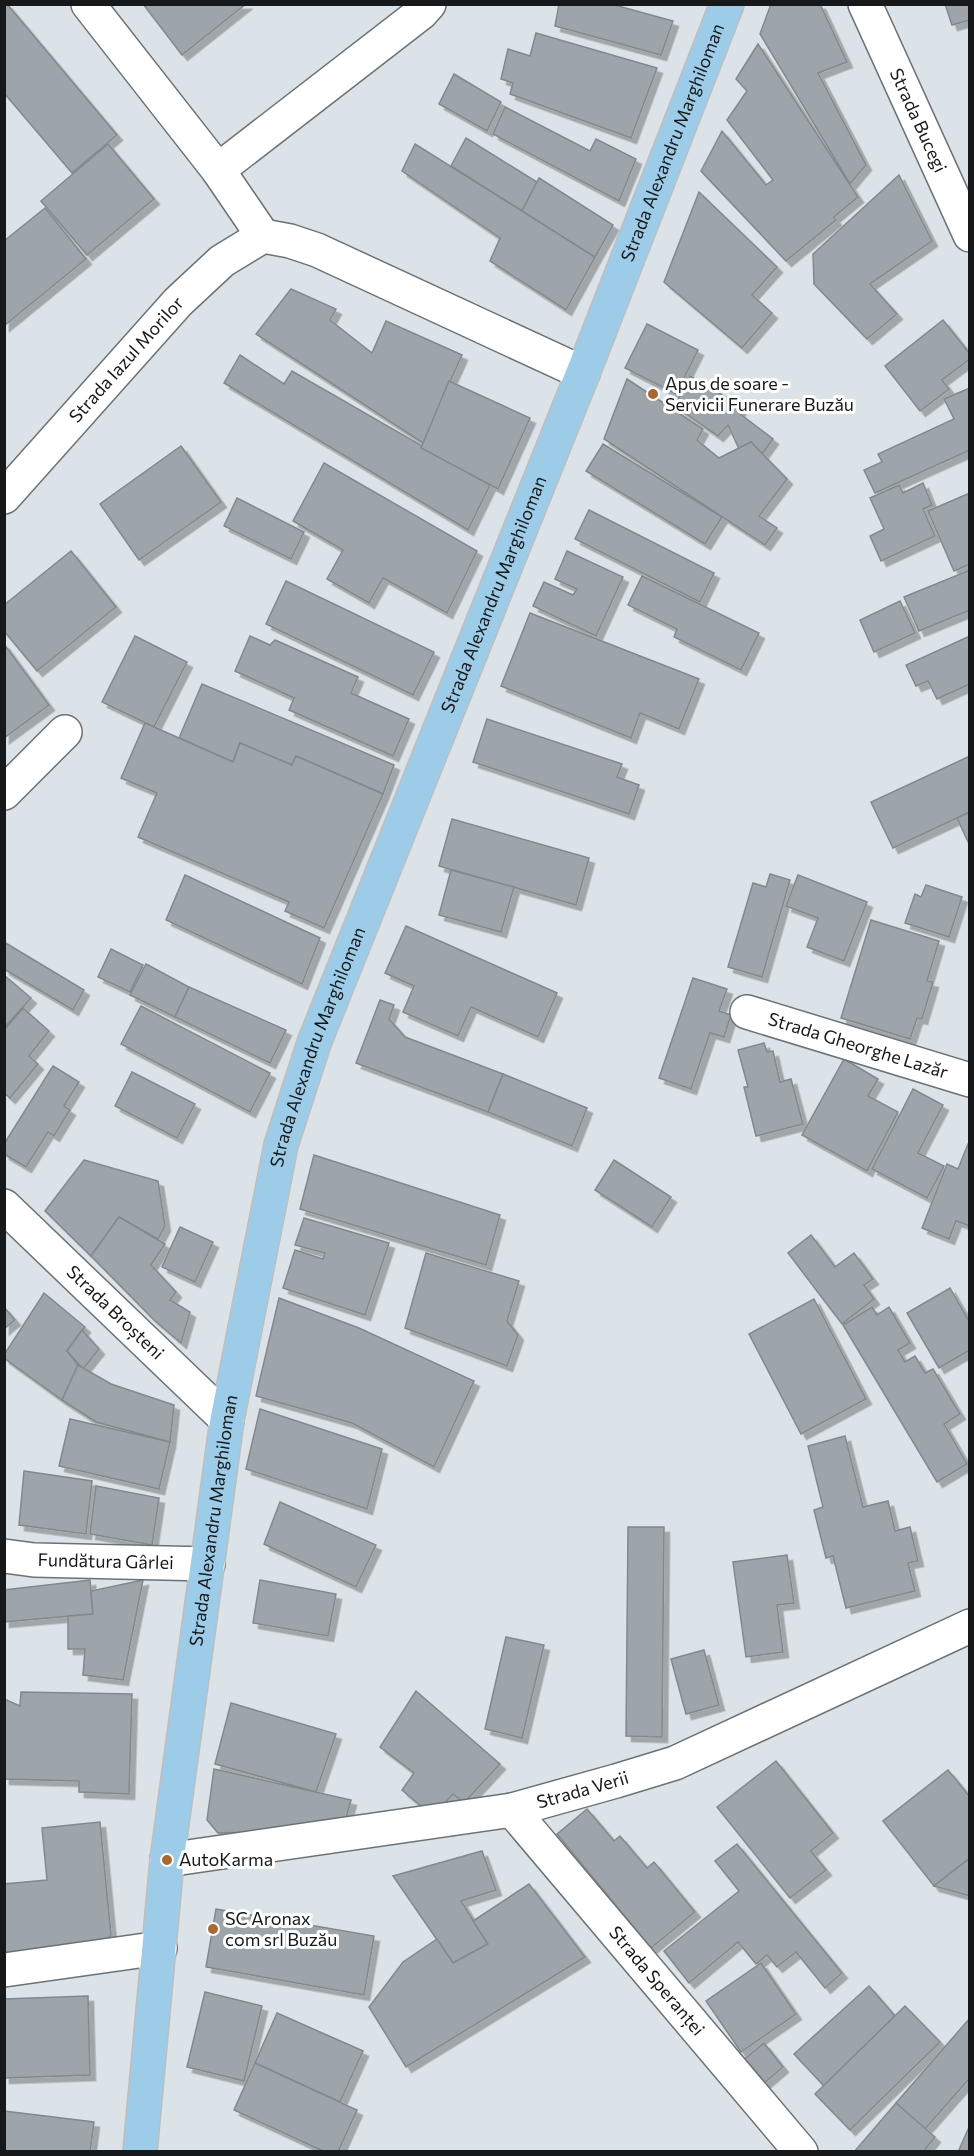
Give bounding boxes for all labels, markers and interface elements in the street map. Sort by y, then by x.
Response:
street label: Strada Alexandru Marghiloman [616,20,728,264]
street label: Strada Bucegi [886,65,952,176]
street label: Strada Iazul Morilor [64,292,188,427]
place label: Apus de soare - Servicii Funerare Buzău [665,372,854,415]
marker: Apus de soare - Servicii Funerare Buzău [646,387,660,401]
street label: Strada Alexandru Marghiloman [436,472,551,716]
street label: Strada Alexandru Marghiloman [265,923,370,1169]
street label: Strada Gheorghe Lazăr [766,1007,951,1083]
street label: Strada Broșteni [63,1260,169,1364]
street label: Strada Alexandru Marghiloman [184,1393,242,1647]
street label: Fundătura Gârlei [37,1548,174,1573]
street label: Strada Verii [534,1766,631,1813]
place label: AutoKarma [179,1848,273,1870]
marker: AutoKarma [160,1853,174,1867]
place label: SC Aronax com srl Buzău [225,1907,337,1950]
street label: Strada Speranței [605,1921,710,2040]
marker: SC Aronax com srl Buzău [206,1922,220,1936]

